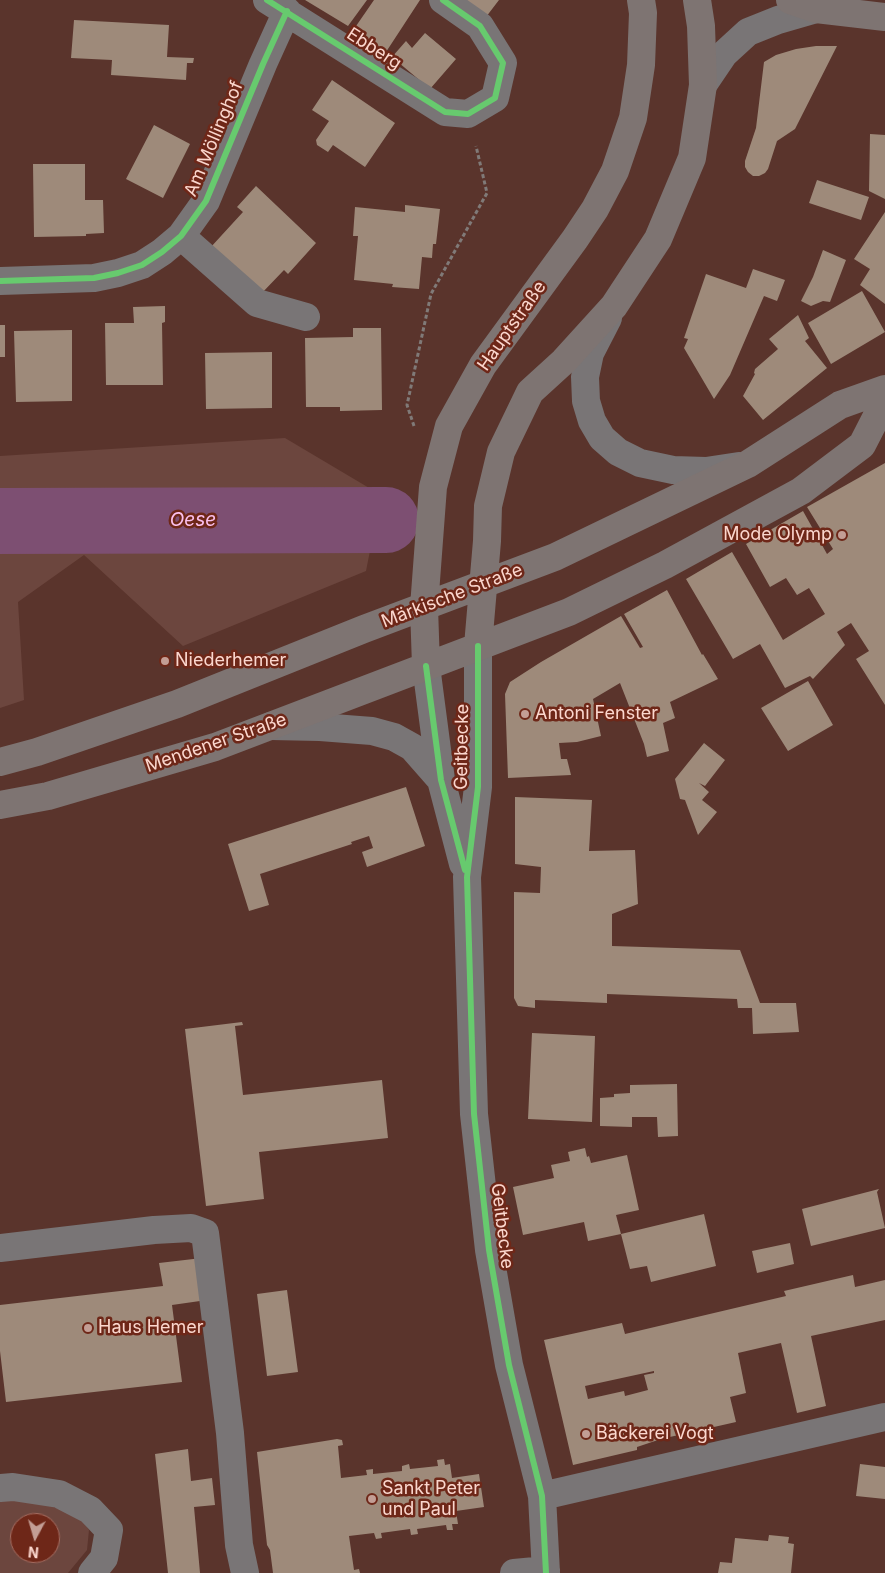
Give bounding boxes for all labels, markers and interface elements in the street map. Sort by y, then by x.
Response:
street label: Ebberg [343,23,405,75]
street label: Am Möllinghof [180,78,248,200]
street label: Hauptstraße [473,277,551,375]
water label: Oese [170,509,216,531]
place label: Mode Olymp [723,524,832,546]
marker: Mode Olymp [836,529,848,541]
street label: Märkische Straße [378,559,526,633]
place label: Niederhemer [175,650,286,672]
marker: Niederhemer [159,655,171,667]
place label: Antoni Fenster [535,703,658,725]
street label: Geitbecke [450,704,474,790]
marker: Antoni Fenster [519,708,531,720]
street label: Mendener Straße [143,709,289,777]
street label: Geitbecke [486,1182,518,1270]
place label: Haus Hemer [98,1317,204,1339]
marker: Haus Hemer [82,1322,94,1334]
place label: Bäckerei Vogt [596,1423,714,1445]
marker: Bäckerei Vogt [580,1428,592,1440]
place label: Sankt Peter und Paul [382,1478,480,1520]
marker: Sankt Peter und Paul [366,1493,378,1505]
north arrow [10,1513,60,1563]
text: N [27,1543,40,1561]

